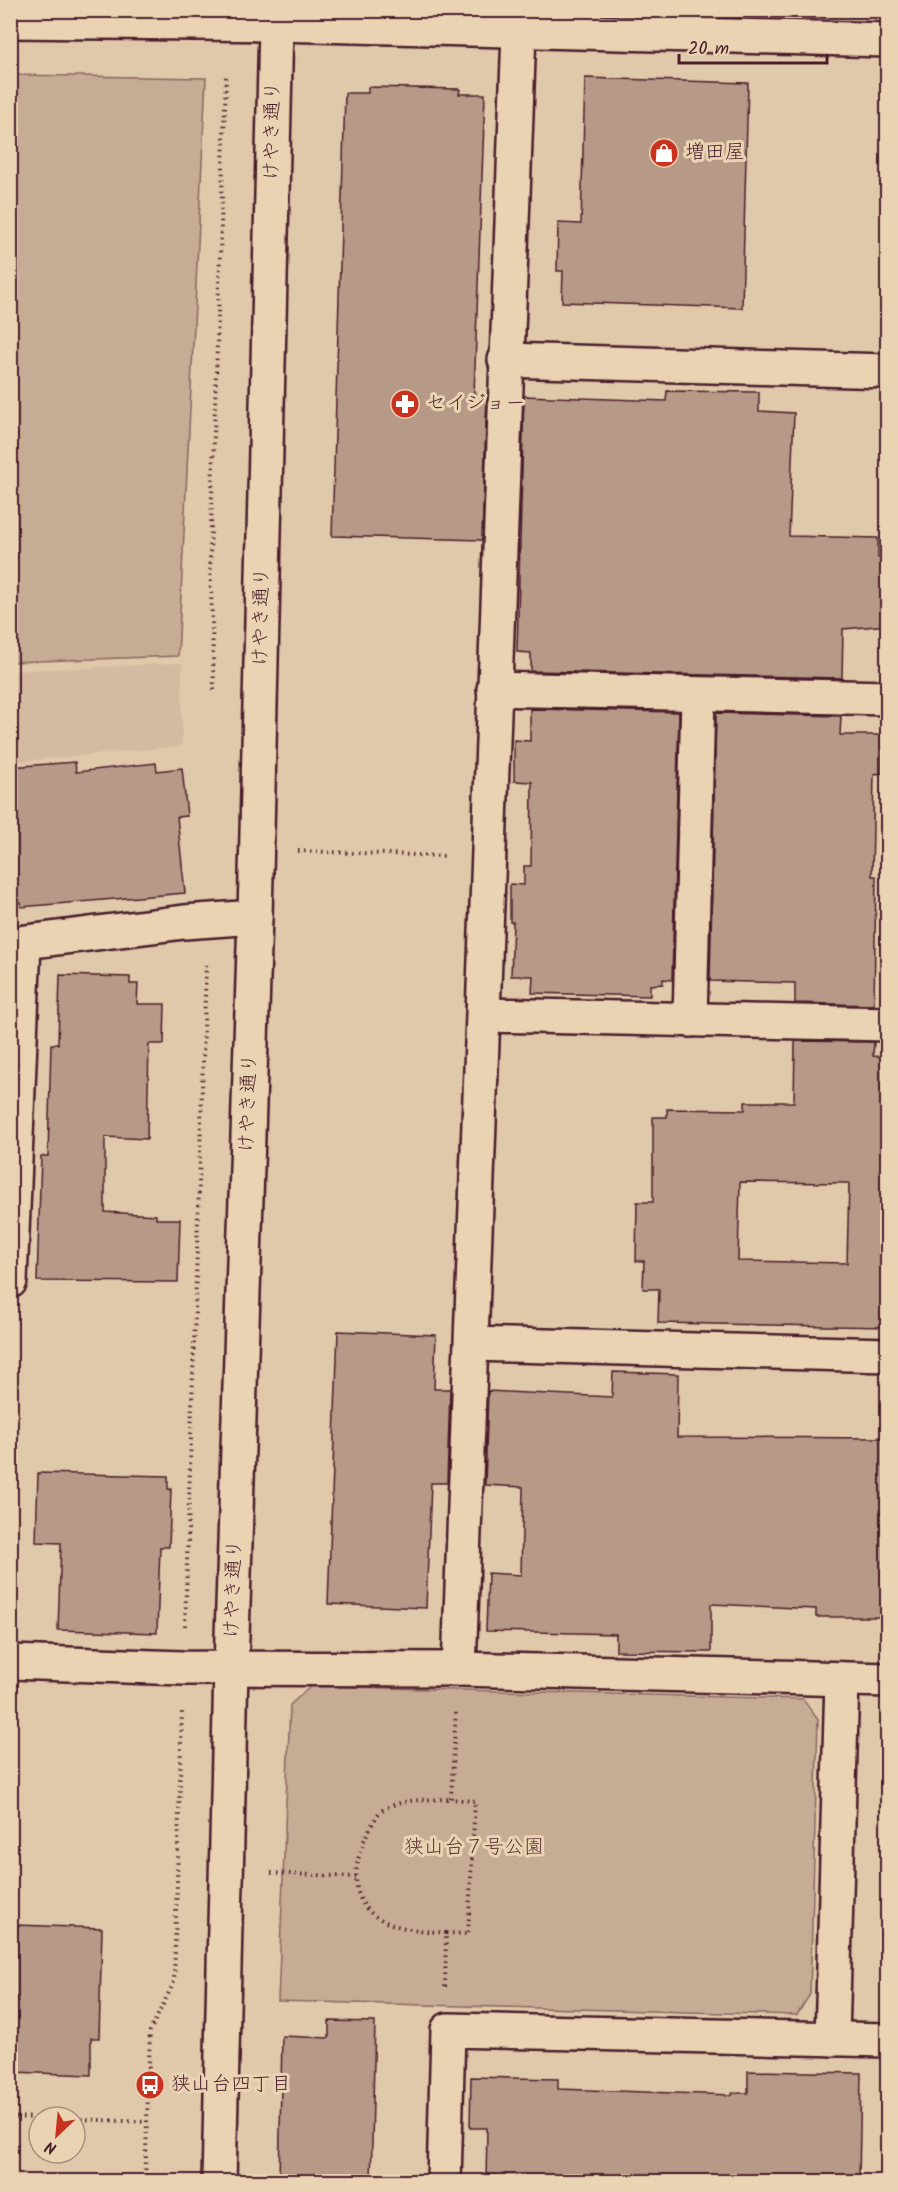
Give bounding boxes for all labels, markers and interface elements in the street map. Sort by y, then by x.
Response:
scale bar [679,27,828,65]
text: 20 m [688,35,729,64]
street label: けやき通り [256,81,290,181]
shop icon: 増田屋 [648,137,680,169]
place label: 増田屋 [685,137,745,169]
pharmacy icon: セイジョー [389,388,421,420]
place label: セイジョー [426,388,526,420]
street label: けやき通り [245,567,279,667]
street label: けやき通り [231,1052,267,1154]
street label: けやき通り [216,1538,252,1640]
park label: 狭山台７号公園 [404,1832,544,1864]
bus stop icon: 狭山台四丁目 [134,2069,166,2101]
place label: 狭山台四丁目 [171,2069,291,2101]
north arrow [27,2105,87,2165]
text: N [41,2134,61,2161]

